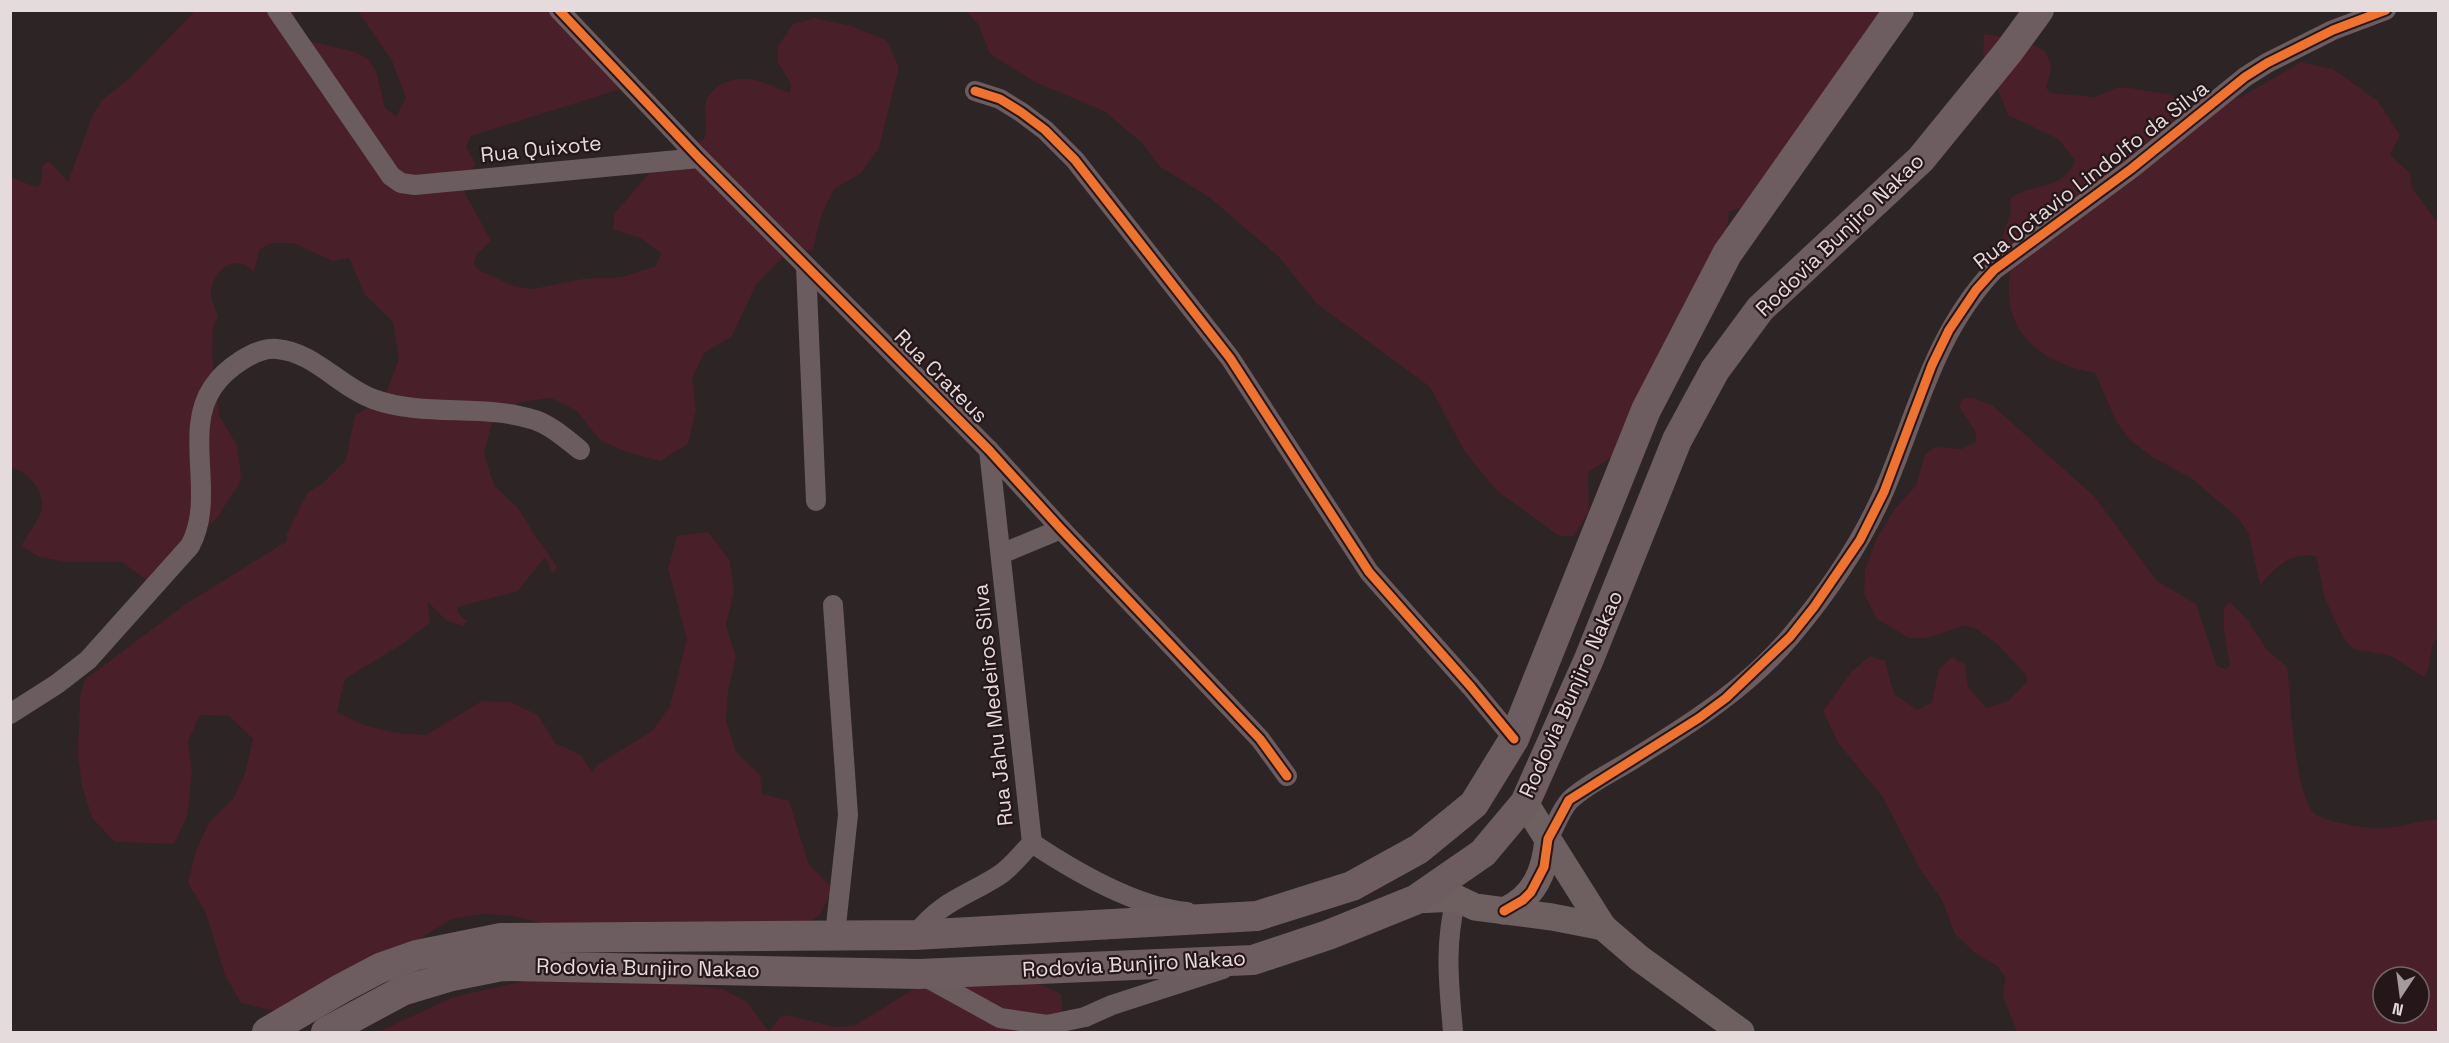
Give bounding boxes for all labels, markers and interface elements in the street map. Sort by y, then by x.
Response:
street label: Rua Octavio Lindolfo da Silva [1968,74,2214,275]
street label: Rua Quixote [479,129,603,168]
street label: Rodovia Bunjiro Nakao [1750,147,1930,322]
street label: Rua Crateus [889,323,994,428]
street label: Rua Jahu Medeiros Silva [966,583,1019,828]
street label: Rodovia Bunjiro Nakao [1513,586,1628,802]
street label: Rodovia Bunjiro Nakao [1021,944,1246,983]
street label: Rodovia Bunjiro Nakao [536,952,760,983]
north arrow [2371,965,2431,1025]
text: N [2390,998,2405,1021]

